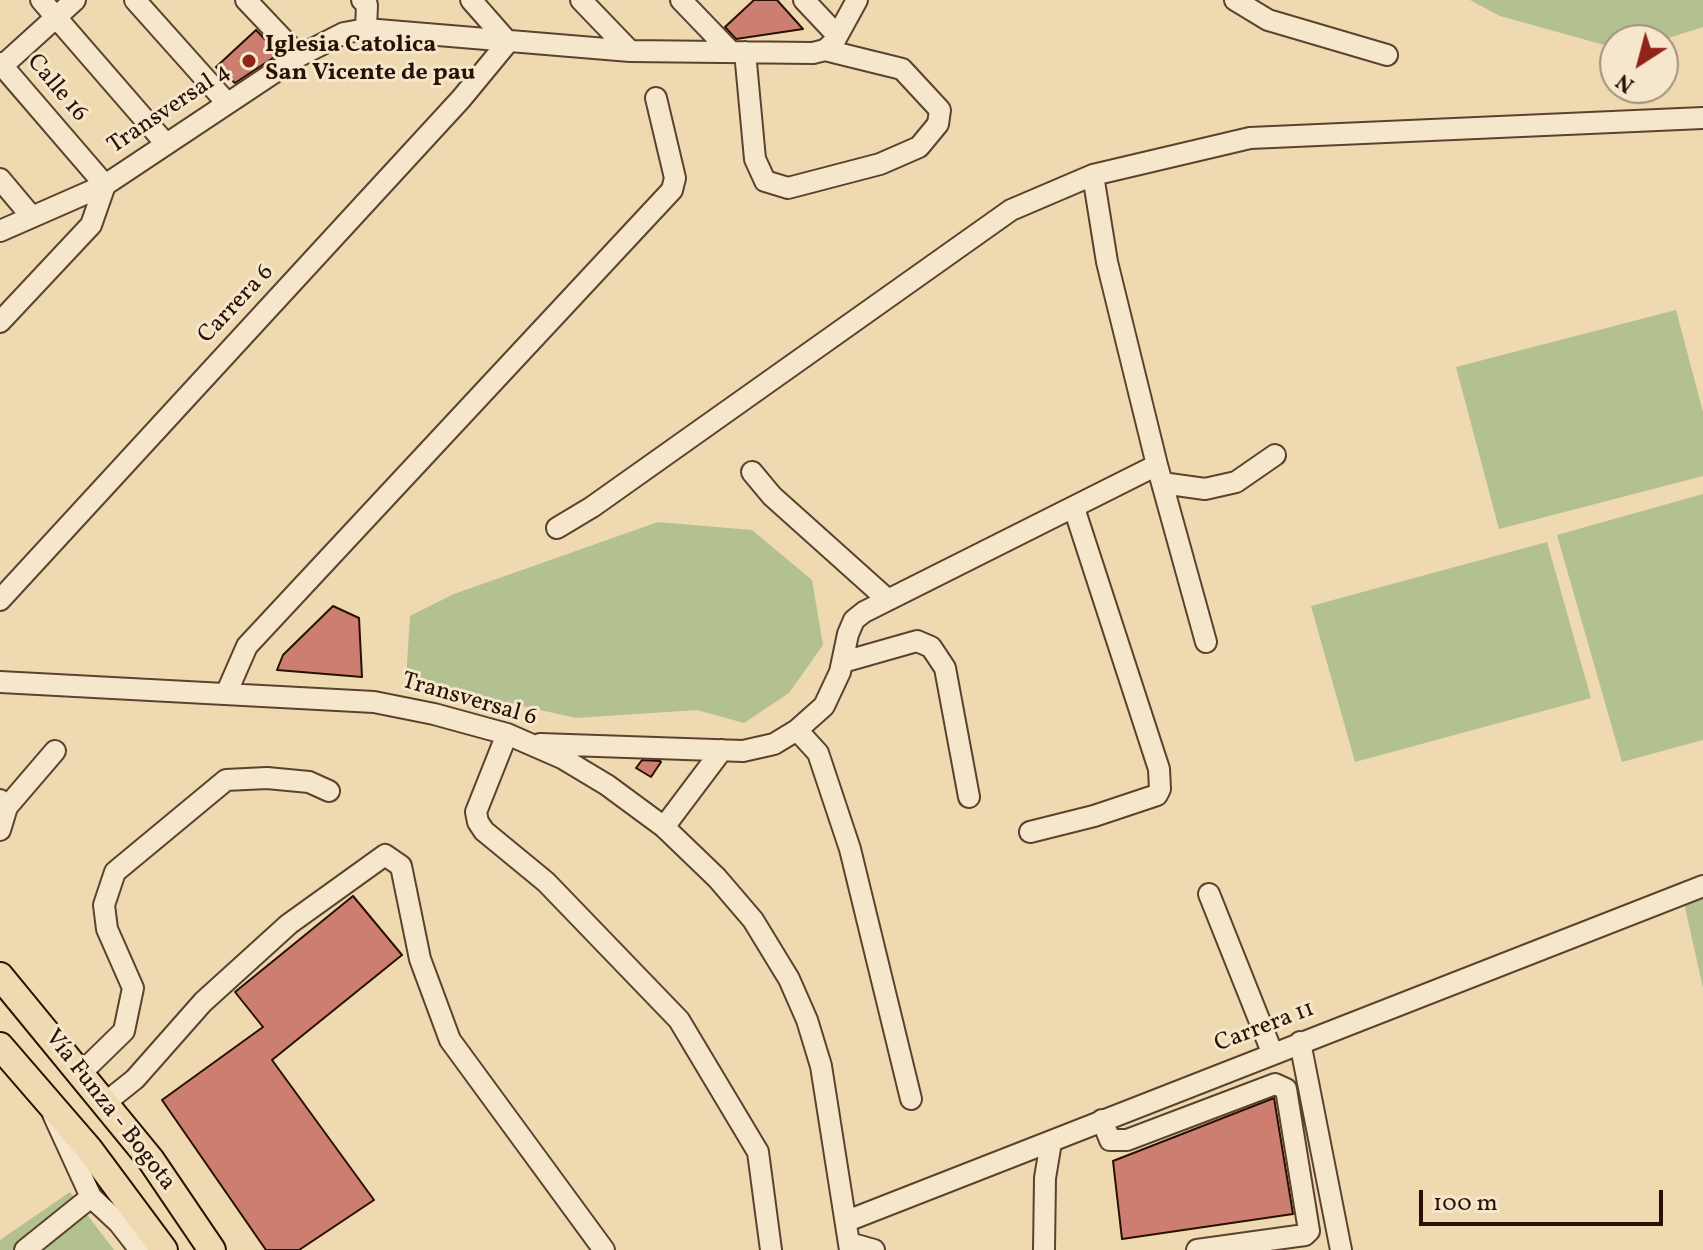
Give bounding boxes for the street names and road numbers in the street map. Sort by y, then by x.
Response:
street label: Calle 16 [19,49,93,129]
street label: Transversal 4 [103,58,237,162]
street label: Carrera 6 [193,259,281,351]
street label: Transversal 6 [398,668,540,734]
street label: Carrera 11 [1211,996,1319,1060]
street label: Vía Funza - Bogota [37,1025,181,1197]

